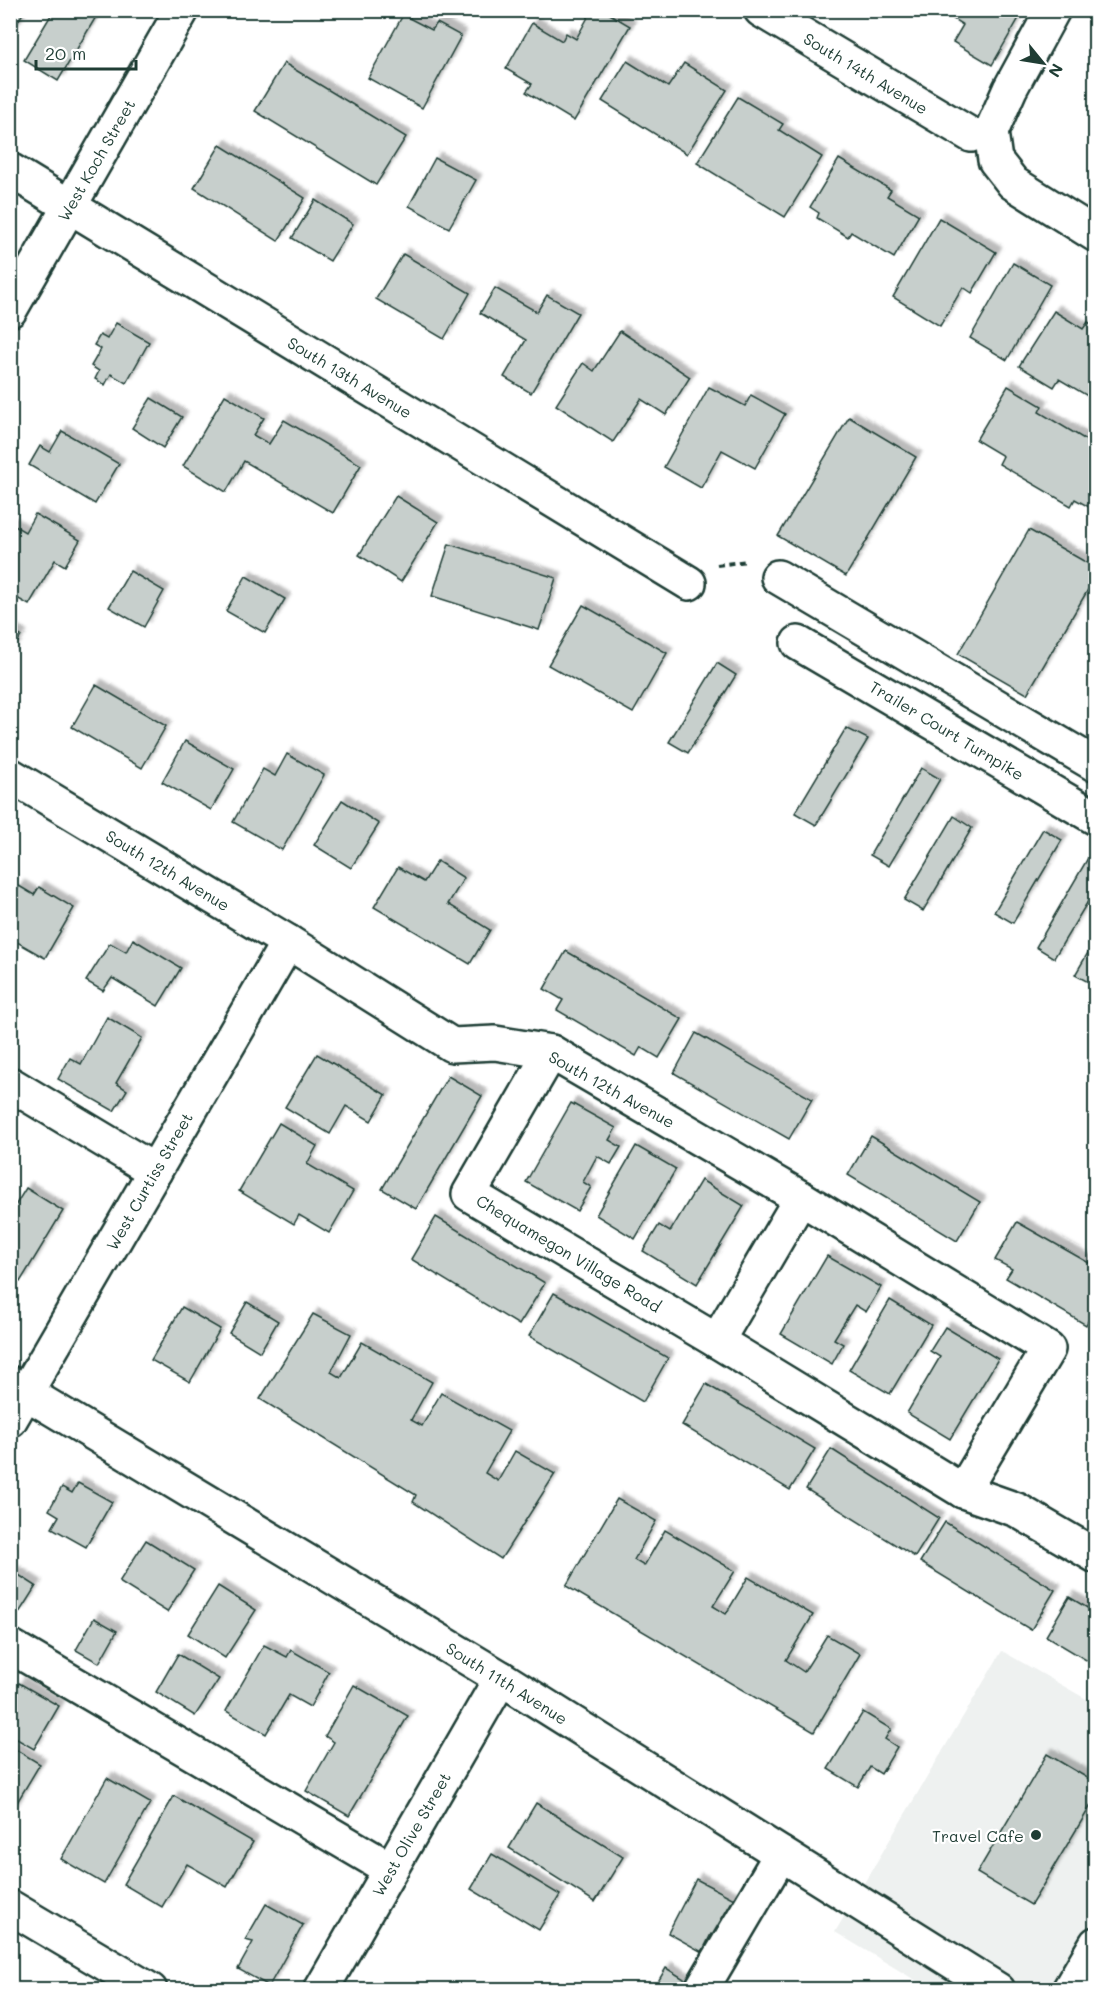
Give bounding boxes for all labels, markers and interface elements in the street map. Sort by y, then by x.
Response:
street label: South 14th Avenue [800,28,932,118]
scale bar [36,33,136,71]
north arrow [1013,33,1073,93]
text: 20 m [45,41,86,65]
text: N [1044,60,1069,81]
street label: West Koch Street [53,95,139,225]
street label: South 13th Avenue [284,332,416,422]
street label: Trailer Court Turnpike [866,676,1028,784]
street label: South 12th Avenue [102,825,234,915]
street label: South 12th Avenue [545,1046,679,1132]
street label: West Curtiss Street [101,1108,197,1254]
street label: Chequamegon Village Road [473,1189,665,1317]
street label: South 11th Avenue [442,1637,572,1729]
street label: West Olive Street [367,1768,455,1900]
place label: Travel Cafe [932,1825,1024,1846]
marker: Travel Cafe [1029,1828,1043,1842]

